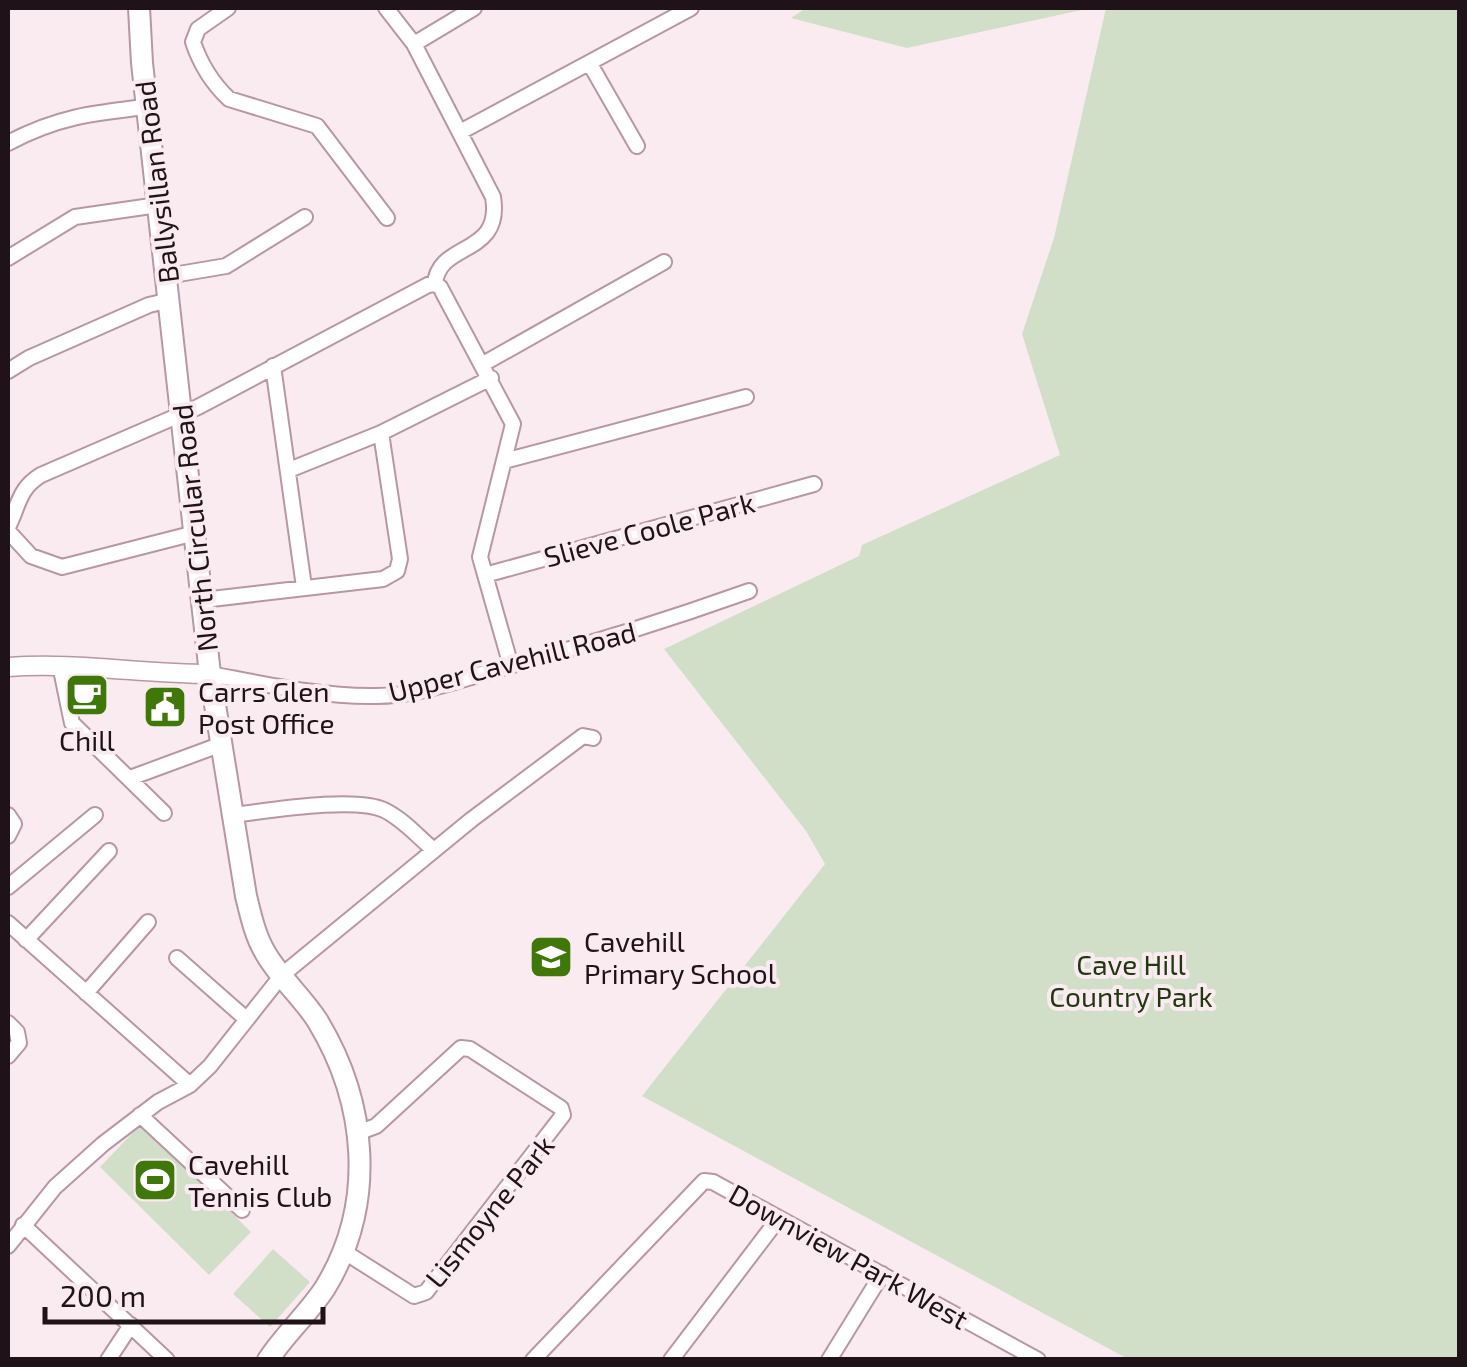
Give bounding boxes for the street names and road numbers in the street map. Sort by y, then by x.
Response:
street label: Ballysillan Road [127,79,185,285]
street label: North Circular Road [164,403,224,653]
street label: Slieve Coole Park [540,485,758,573]
street label: Upper Cavehill Road [385,614,639,708]
street label: Lismoyne Park [417,1128,561,1294]
street label: Downview Park West [723,1176,975,1336]

